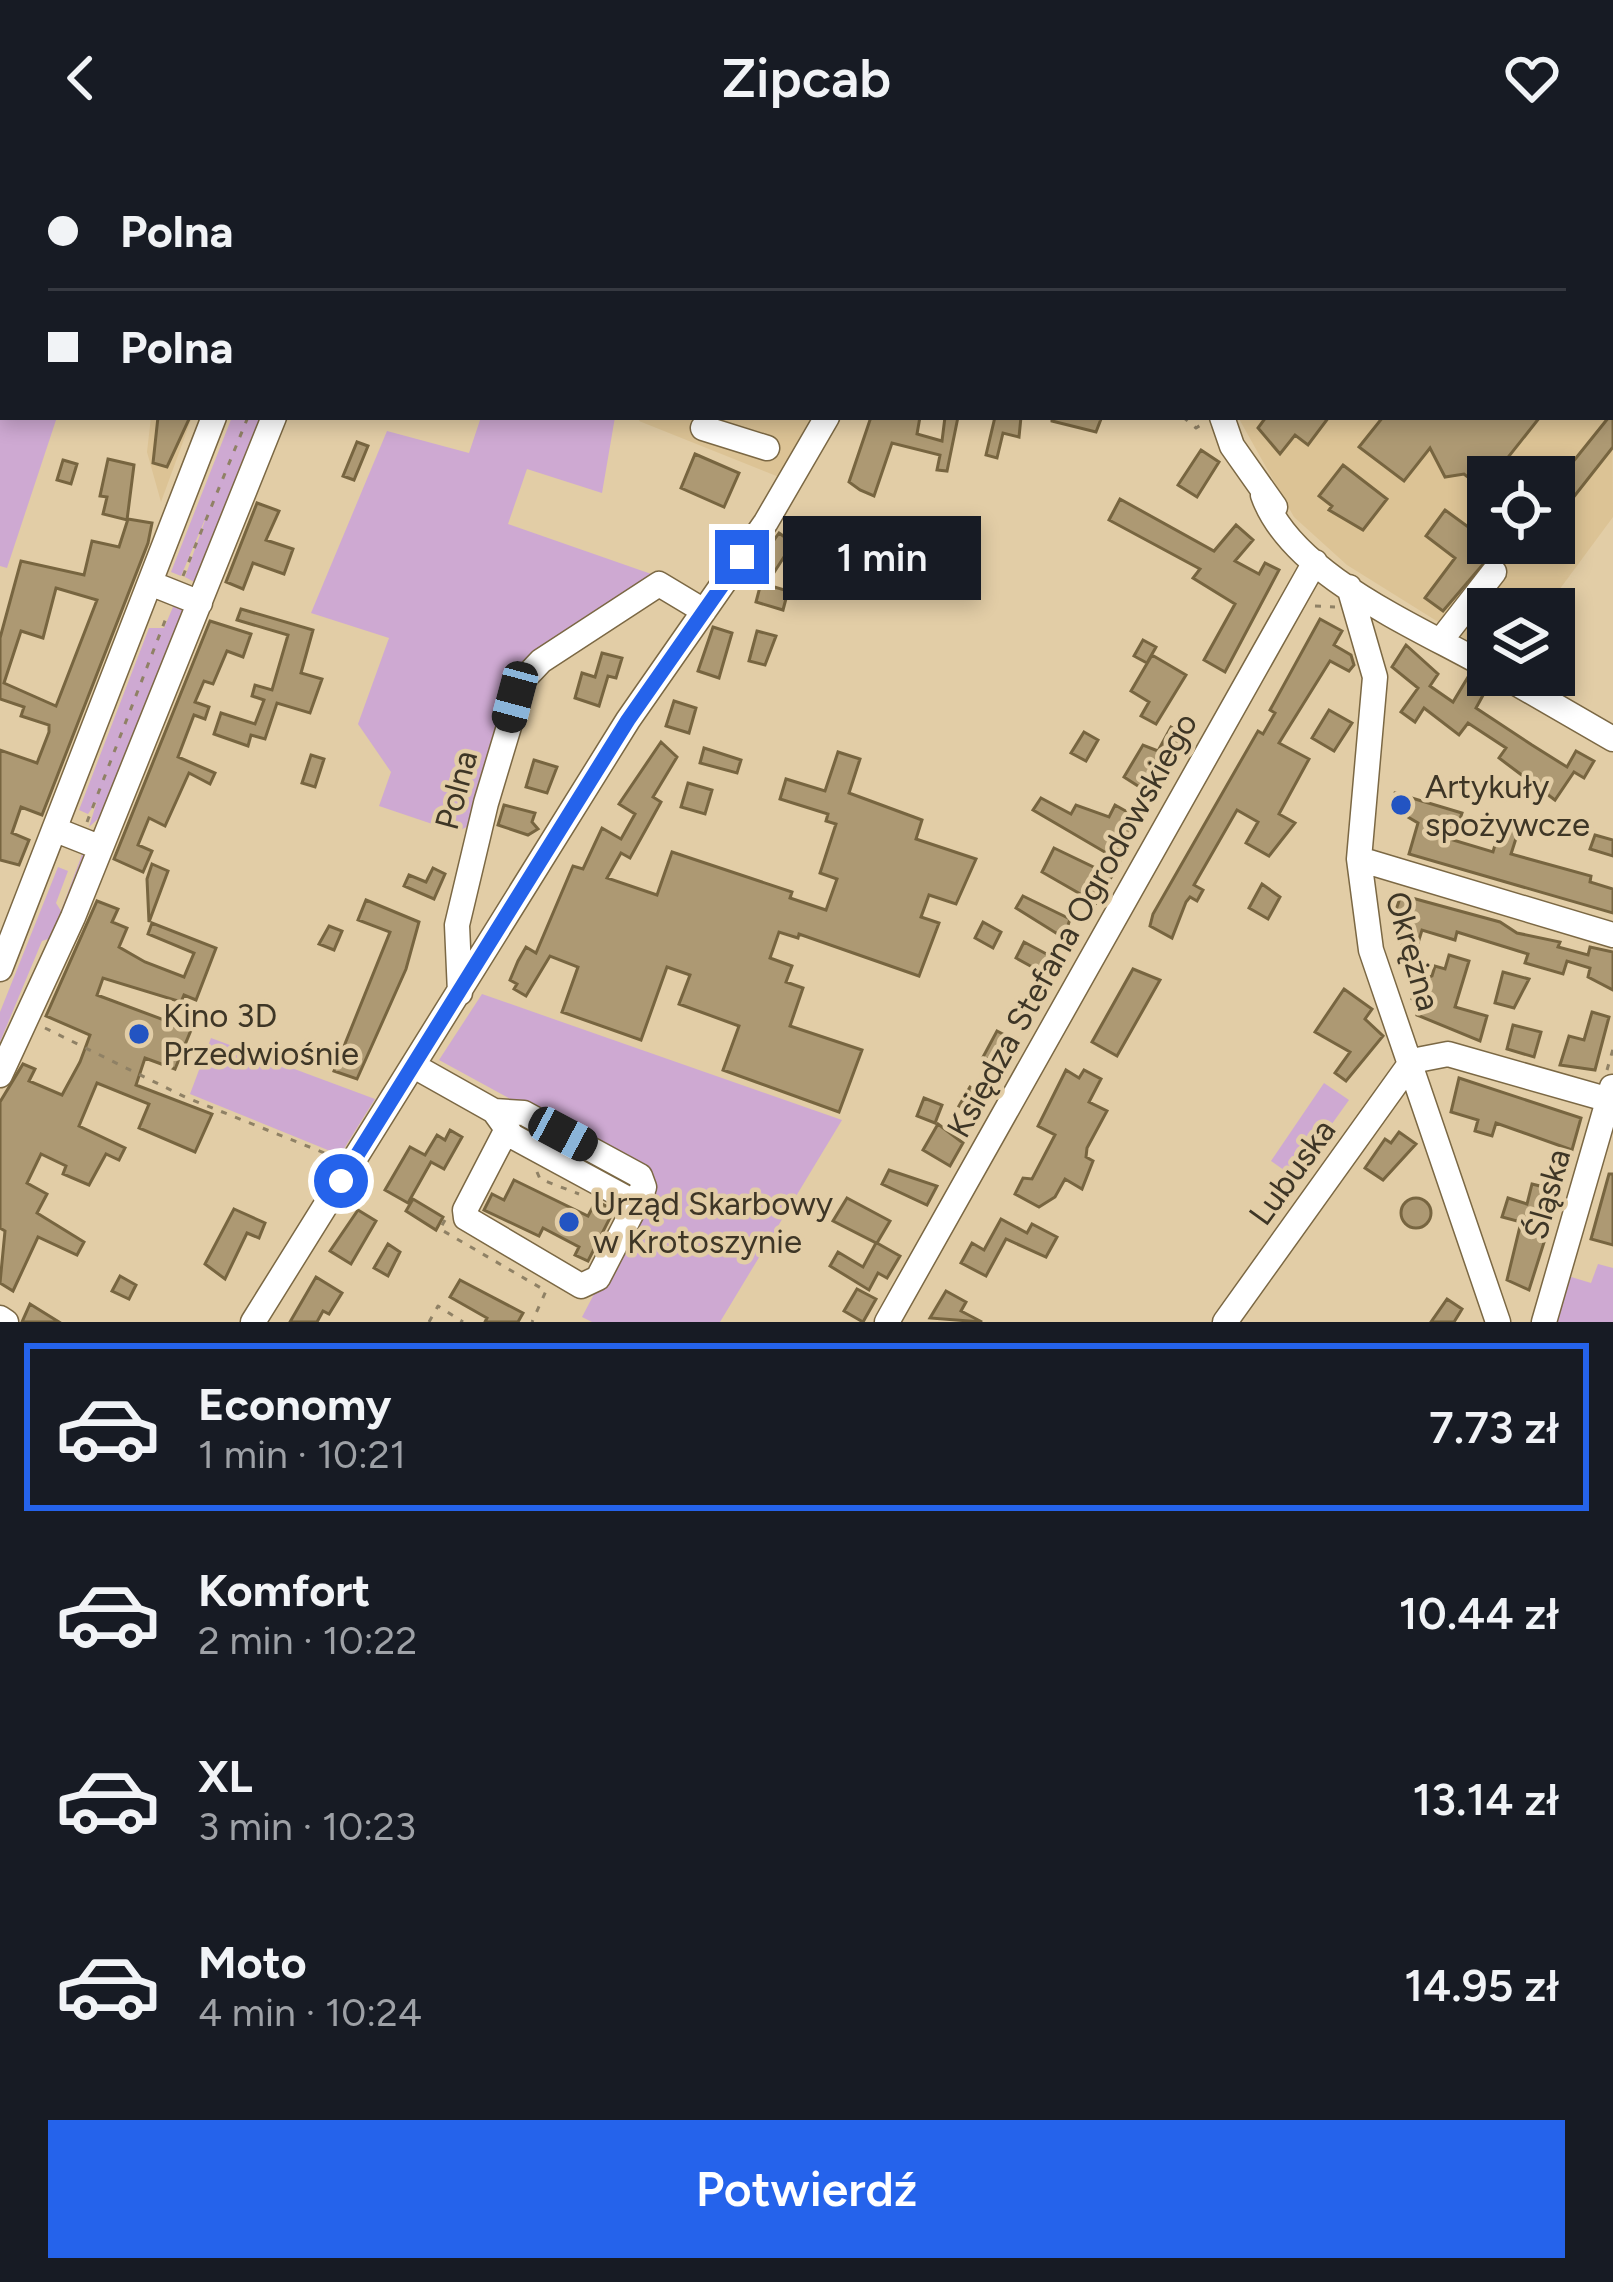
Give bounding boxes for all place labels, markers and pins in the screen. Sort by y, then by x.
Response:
place label: Artykuły spożywcze [1425,767,1590,844]
marker: Artykuły spożywcze [1388,792,1414,818]
place label: Kino 3D Przedwiośnie [163,996,359,1073]
marker: Kino 3D Przedwiośnie [126,1021,152,1047]
place label: Urząd Skarbowy w Krotoszynie [593,1184,834,1261]
marker: Urząd Skarbowy w Krotoszynie [556,1209,582,1235]

